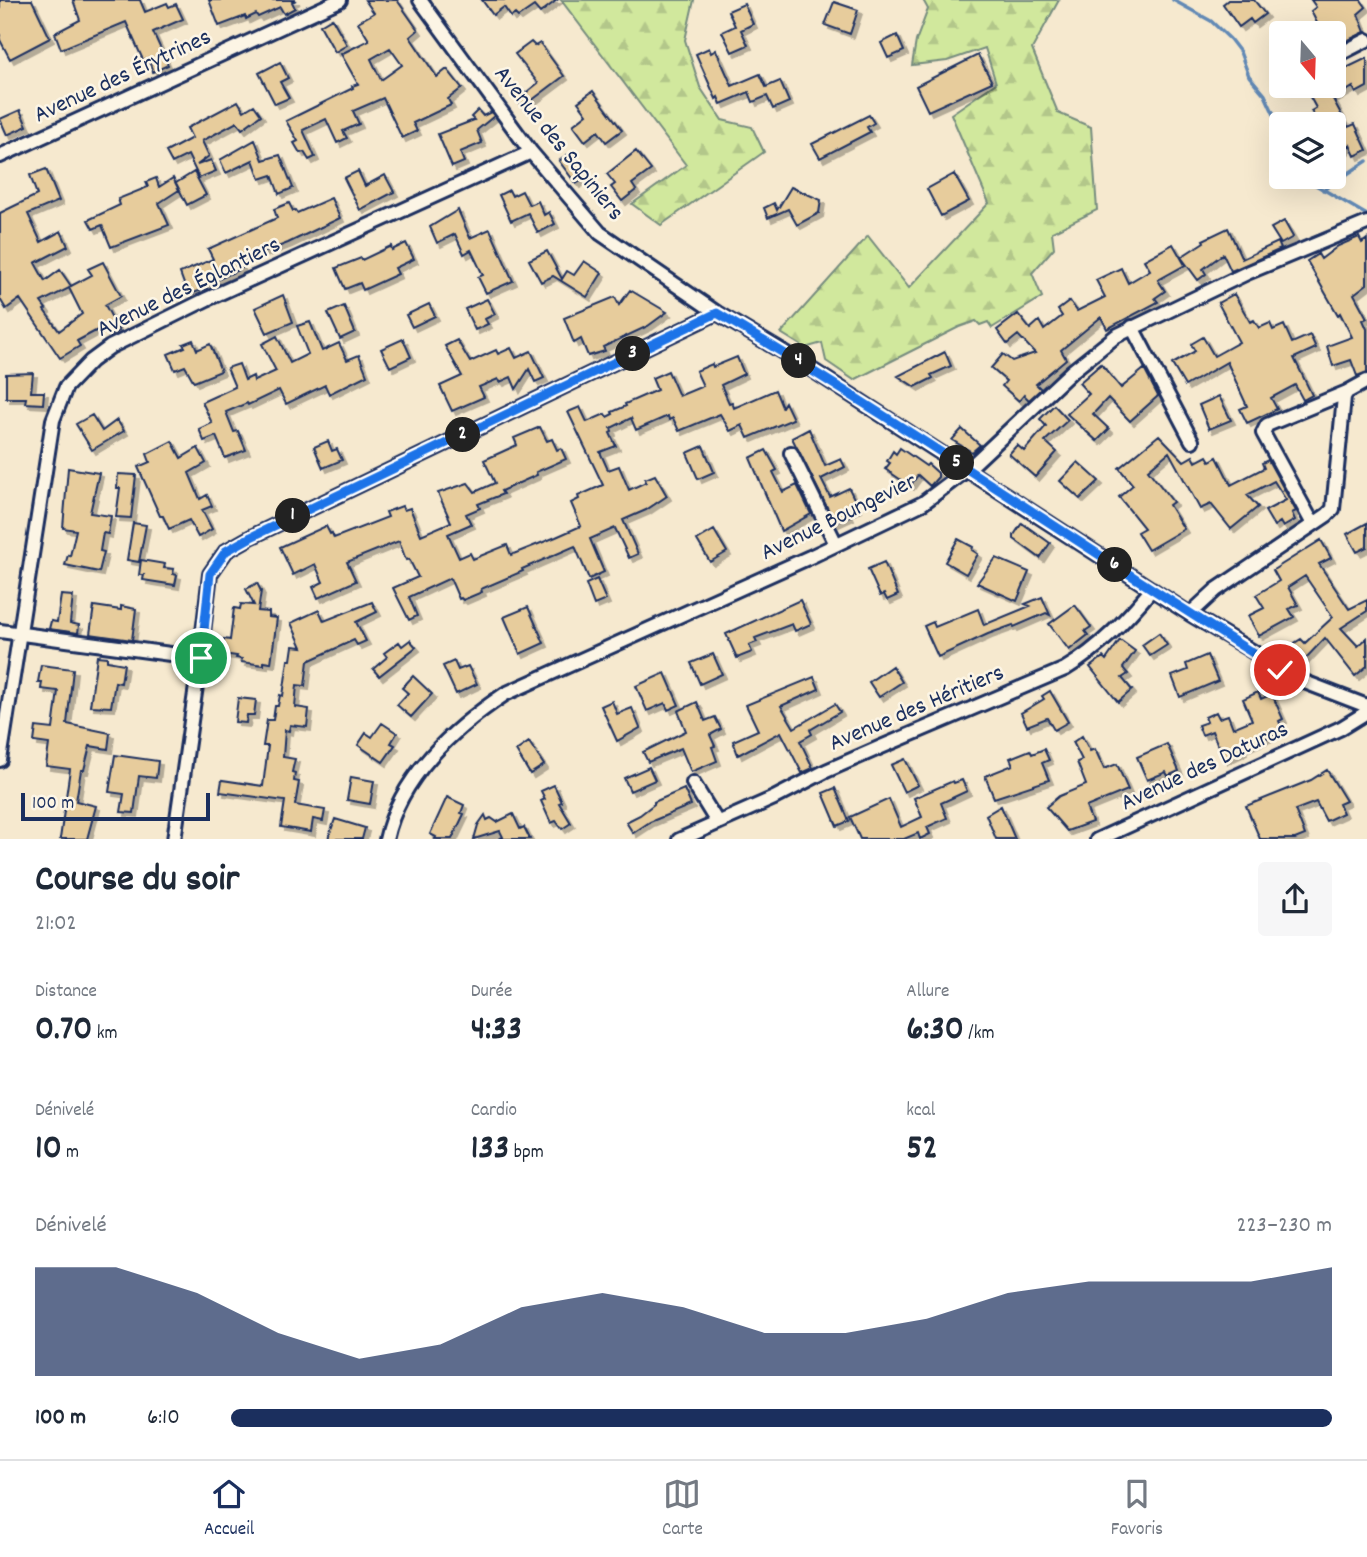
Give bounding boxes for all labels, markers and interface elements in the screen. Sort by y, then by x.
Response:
street label: Avenue des Érytrines [29,21,217,133]
north arrow [1269,21,1346,98]
map controls [1269,21,1346,189]
street label: Avenue des Sapiniers [485,59,631,229]
button: layers [1269,112,1346,189]
street label: Avenue des Églantiers [91,229,287,347]
pin: 3 [616,336,650,372]
text: 3 [628,340,637,367]
pin: 4 [782,344,816,378]
text: 4 [795,347,802,374]
pin: 2 [446,418,480,452]
text: 2 [458,421,467,448]
pin: 5 [940,446,974,480]
text: 5 [952,449,961,476]
street label: Avenue Boungevier [755,466,923,570]
pin: 1 [276,498,310,534]
text: 1 [290,502,295,529]
pin: 6 [1098,548,1132,582]
text: 6 [1110,551,1119,578]
pin [171,628,231,688]
icon: arrive [182,639,220,677]
pin [1250,640,1310,700]
icon: check [1261,651,1299,689]
street label: Avenue des Héritiers [824,657,1010,761]
street label: Avenue des Daturas [1115,713,1295,821]
scale bar [21,790,210,822]
text: 100 m [32,791,74,818]
text: Course du soir [35,854,239,909]
button: share [1258,862,1332,936]
text: 21:02 [35,908,77,941]
text: Distance [35,979,97,1006]
text: Durée [471,979,512,1006]
text: Allure [906,979,949,1006]
text: 0.70 [35,1006,92,1056]
text: 4:33 [471,1006,522,1056]
text: 6:30 [906,1006,964,1056]
text: km [92,1021,118,1048]
text: /km [964,1021,995,1048]
text: Dénivelé [35,1098,94,1125]
text: Cardio [471,1098,517,1125]
text: kcal [906,1098,935,1125]
text: 10 [35,1125,62,1175]
text: 133 [471,1125,509,1175]
text: 52 [906,1125,938,1175]
text: m [62,1140,79,1167]
text: bpm [509,1140,544,1167]
text: Dénivelé [35,1210,107,1243]
text: 223–230 m [1236,1210,1332,1243]
text: 100 m [35,1402,86,1435]
text: 6:10 [147,1402,180,1435]
tab: Accueil [204,1475,254,1544]
tab: Carte [662,1475,703,1544]
tab: Favoris [1111,1475,1163,1544]

